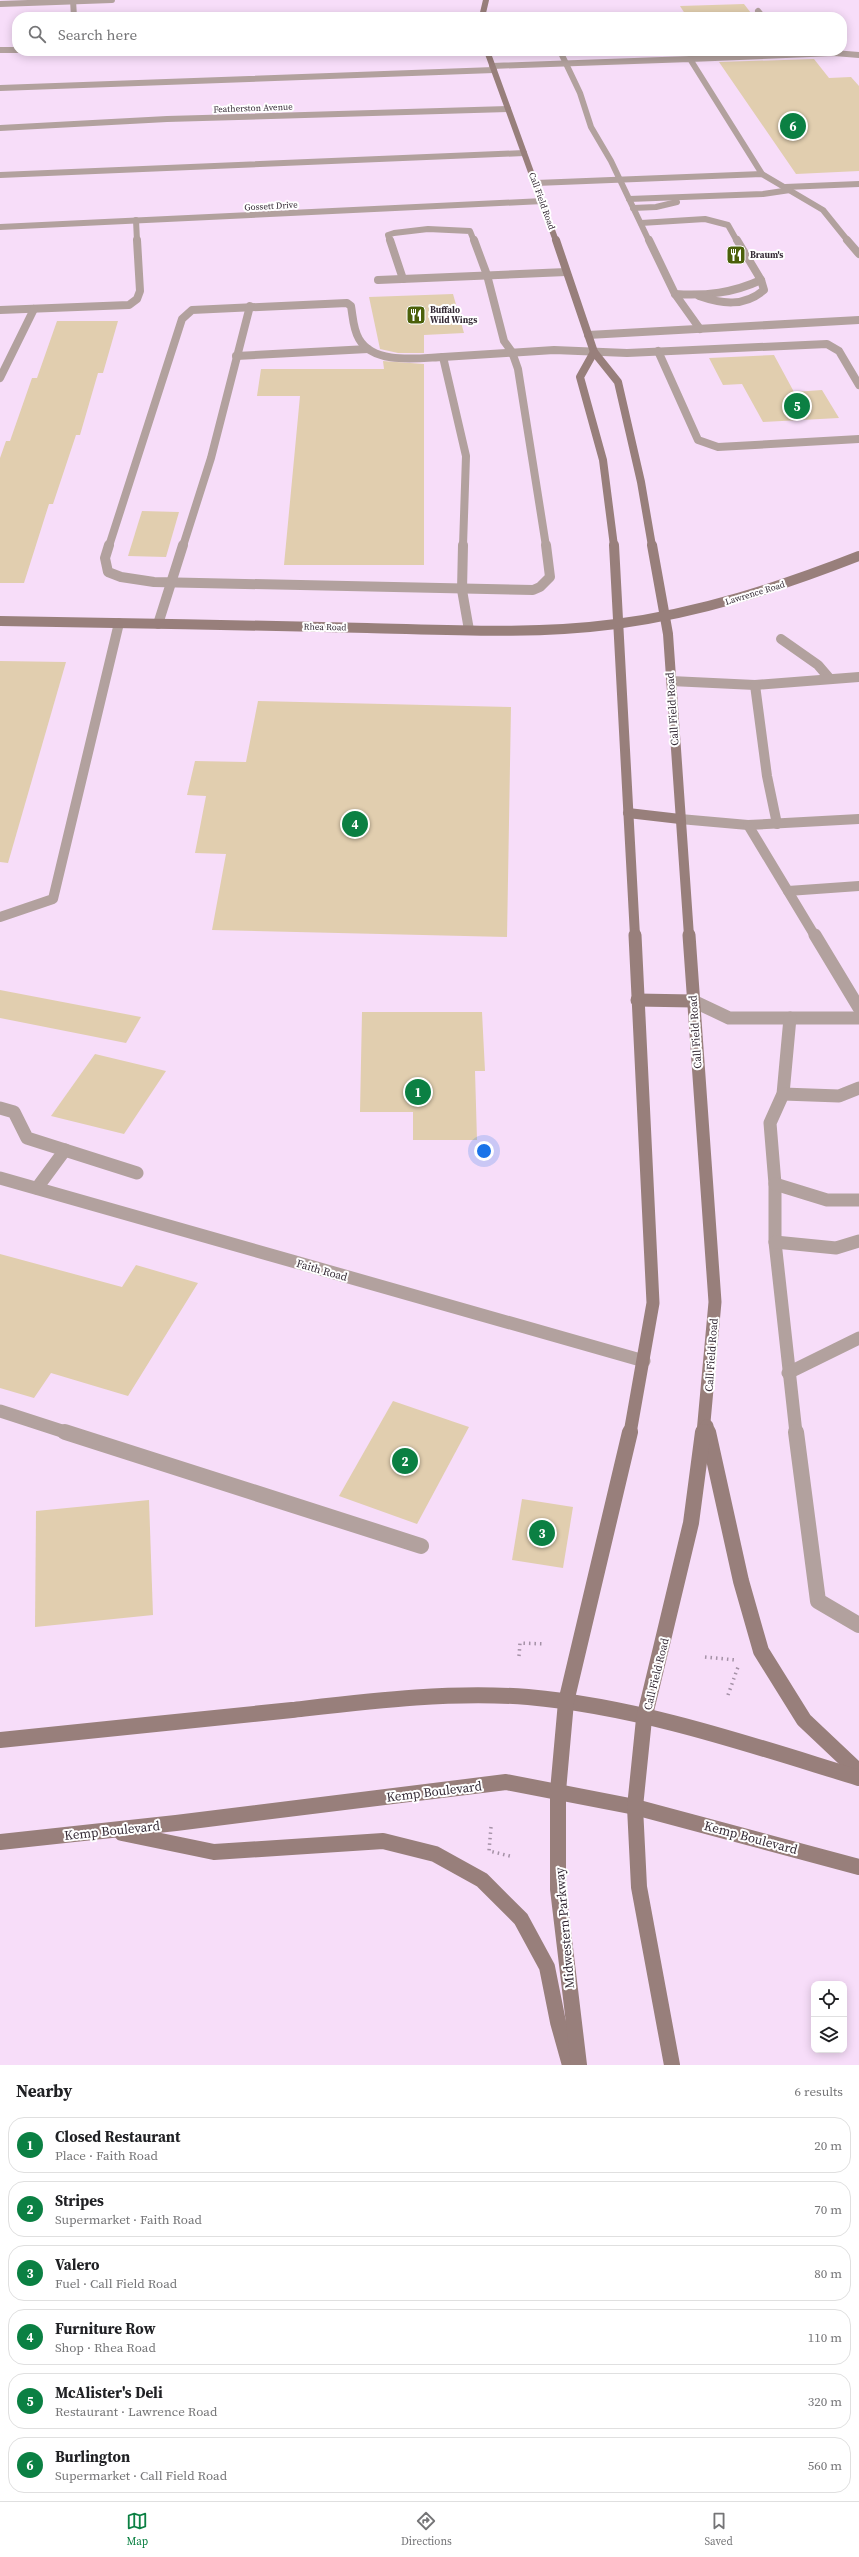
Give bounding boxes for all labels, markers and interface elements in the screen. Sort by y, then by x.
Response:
search box [12,12,847,56]
icon: search [26,23,48,45]
text: Search here [58,24,137,45]
street label: Featherston Avenue [213,101,293,115]
pin: 6 [780,111,806,141]
street label: Call Field Road [526,171,558,231]
street label: Gossett Drive [244,199,298,213]
restaurant icon: Braum's [725,244,747,266]
place label: Braum's [750,249,783,261]
restaurant icon: Buffalo Wild Wings [405,304,427,326]
place label: Buffalo Wild Wings [430,304,477,326]
pin: 5 [784,391,810,421]
street label: Lawrence Road [724,578,786,608]
street label: Rhea Road [303,621,347,633]
street label: Call Field Road [662,671,683,746]
pin: 4 [342,809,368,839]
street label: Call Field Road [685,994,706,1069]
pin: 1 [405,1077,431,1107]
your location [474,1141,494,1161]
street label: Faith Road [295,1256,350,1285]
street label: Call Field Road [701,1317,722,1392]
pin: 2 [392,1446,418,1476]
pin: 3 [529,1518,555,1548]
street label: Call Field Road [640,1636,673,1712]
street label: Kemp Boulevard [385,1777,483,1806]
street label: Kemp Boulevard [63,1817,161,1844]
street label: Kemp Boulevard [702,1817,800,1858]
street label: Midwestern Parkway [551,1866,578,1989]
map controls [811,1981,847,2053]
button: locate [811,1981,847,2017]
button: layers [811,2017,847,2053]
text: Nearby [16,2079,72,2103]
text: 6 results [795,2083,843,2100]
text: Closed Restaurant [55,2126,180,2147]
text: 1 [26,2137,34,2154]
text: 20 m [814,2137,842,2154]
text: Place · Faith Road [55,2147,158,2164]
text: Stripes [55,2190,104,2211]
text: 2 [26,2201,34,2218]
text: 70 m [814,2201,842,2218]
text: Supermarket · Faith Road [55,2211,202,2228]
text: Valero [55,2254,100,2275]
text: 3 [26,2265,34,2282]
text: 80 m [814,2265,842,2282]
text: Fuel · Call Field Road [55,2275,177,2292]
text: Furniture Row [55,2318,156,2339]
text: 4 [26,2329,34,2346]
text: 110 m [808,2329,842,2346]
text: Shop · Rhea Road [55,2339,156,2356]
text: McAlister's Deli [55,2382,163,2403]
text: 5 [26,2393,34,2410]
text: 320 m [808,2393,842,2410]
text: Restaurant · Lawrence Road [55,2403,217,2420]
text: Burlington [55,2446,130,2467]
text: 6 [26,2457,34,2474]
text: 560 m [808,2457,842,2474]
text: Supermarket · Call Field Road [55,2467,227,2484]
tab: Map [126,2510,148,2549]
tab: Directions [401,2510,452,2549]
tab: Saved [704,2510,733,2549]

